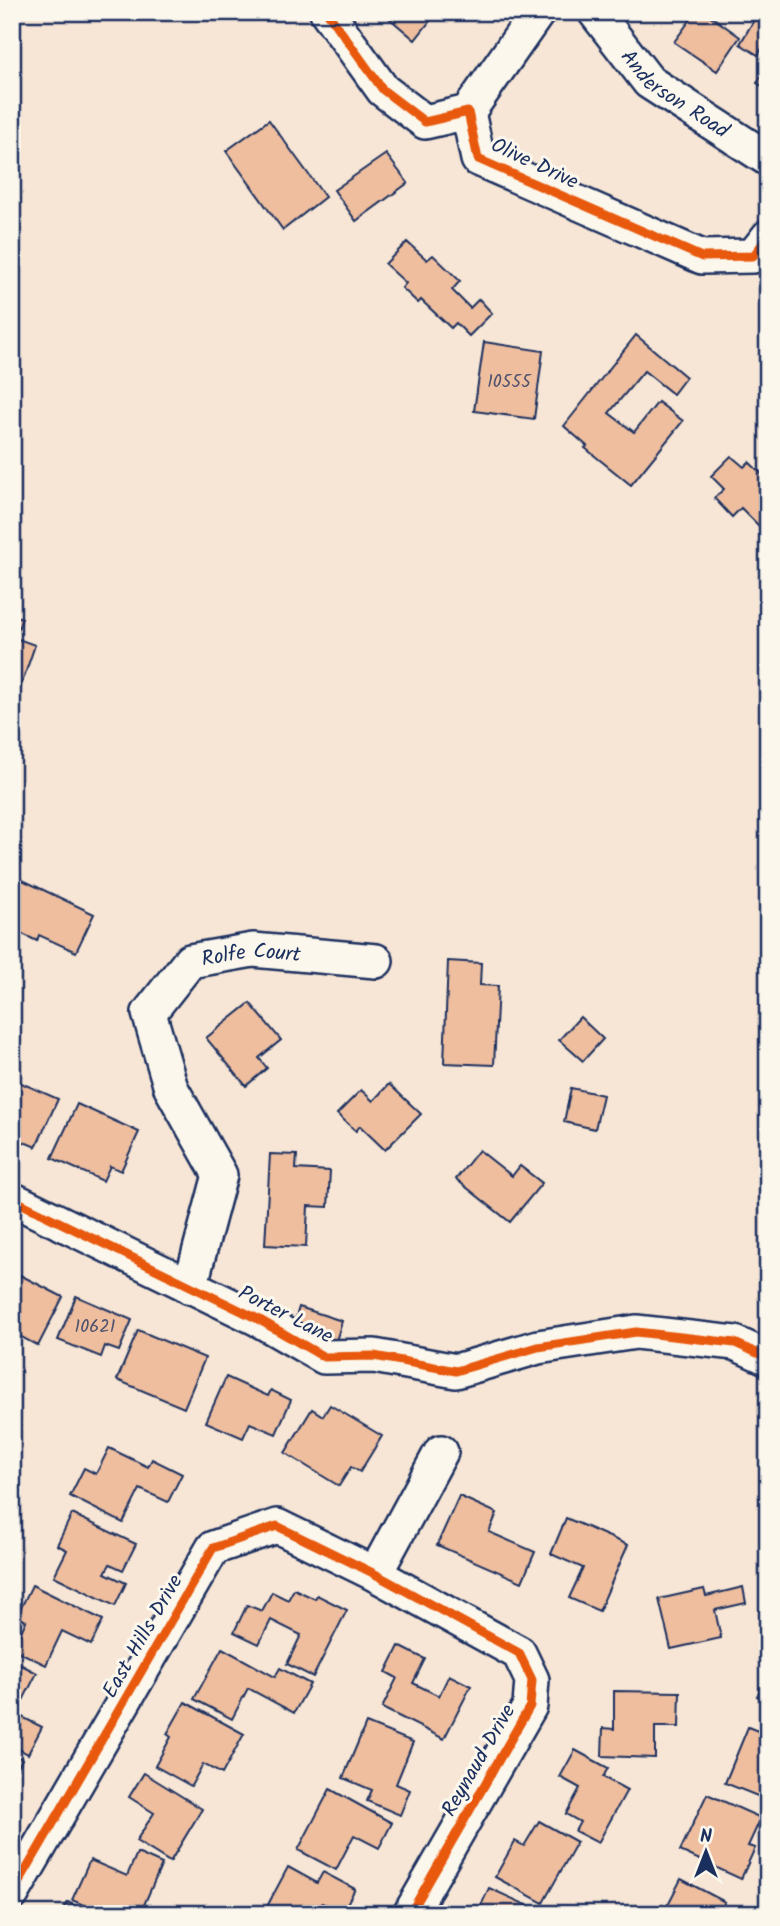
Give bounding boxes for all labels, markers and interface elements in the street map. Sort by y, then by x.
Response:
street label: Anderson Road [612,43,736,148]
street label: Olive Drive [485,130,584,199]
house number: 10555 [487,368,532,397]
street label: Rolfe Court [199,935,303,977]
street label: Porter Lane [232,1277,339,1354]
house number: 10621 [75,1313,115,1342]
street label: East Hills Drive [94,1568,192,1705]
street label: Reynaud Drive [434,1698,525,1823]
north arrow [672,1818,742,1888]
text: N [700,1822,712,1852]

